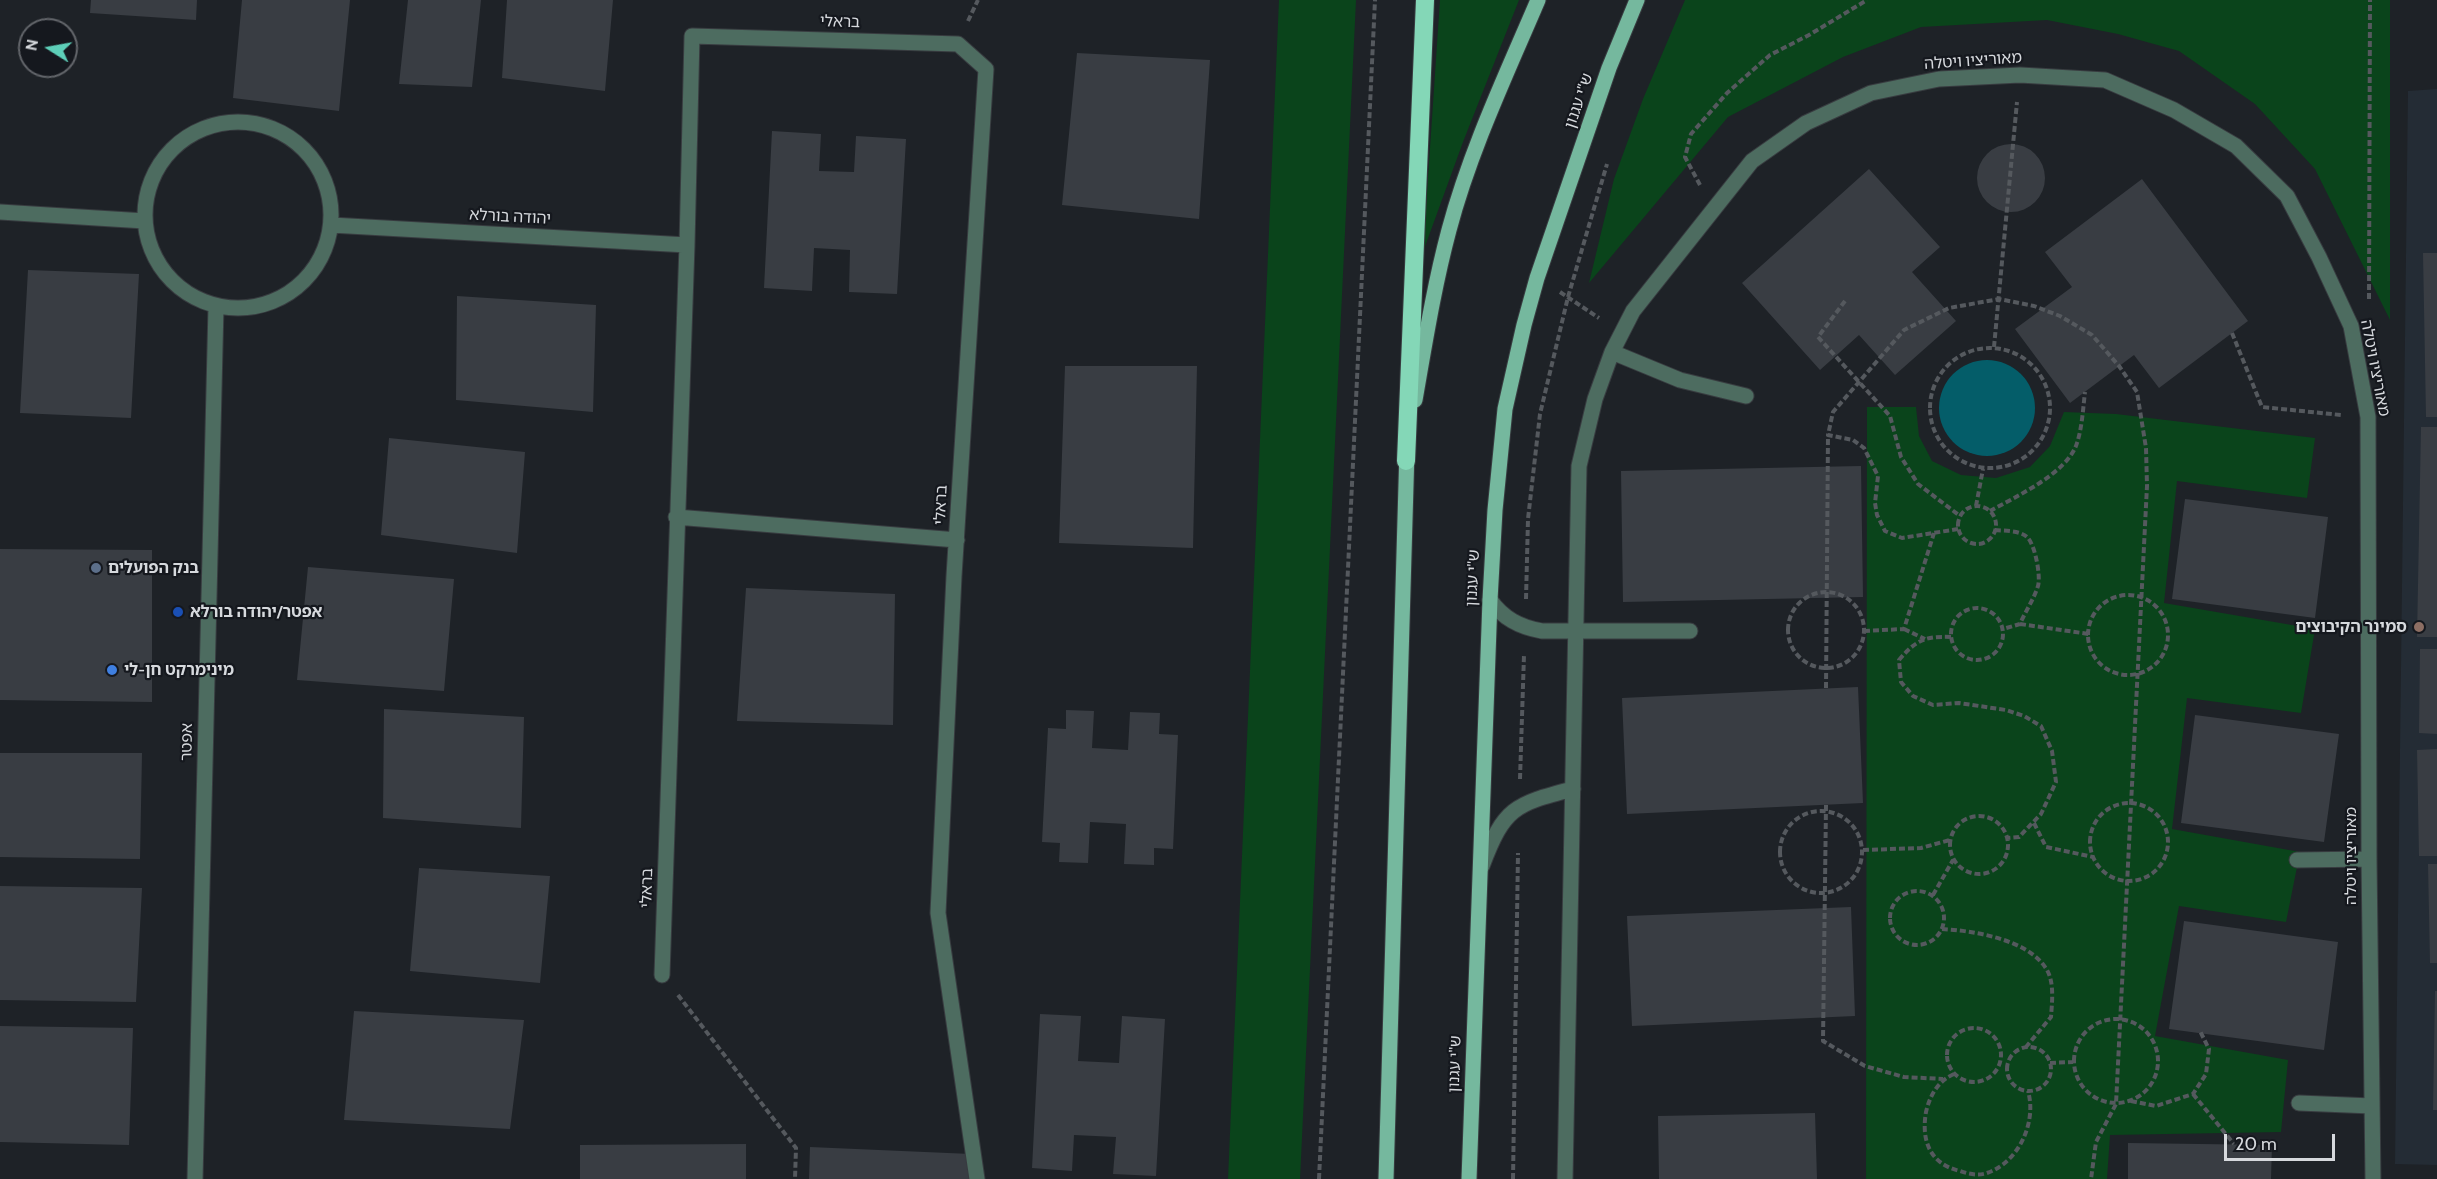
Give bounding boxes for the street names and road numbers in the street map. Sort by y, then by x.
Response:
street label: בראלי [820,12,860,32]
street label: מאוריציו ויטלה [1923,48,2023,74]
street label: ש''י עגנון [1561,71,1597,131]
street label: יהודה בורלא [469,205,551,229]
street label: מאוריציו ויטלה [2356,318,2394,418]
street label: בראלי [930,484,952,526]
street label: ש''י עגנון [1462,549,1484,607]
street label: אפטר [177,723,197,761]
street label: מאוריציו ויטלה [2341,807,2361,905]
street label: בראלי [637,868,657,908]
street label: ש''י עגנון [1444,1035,1466,1093]

